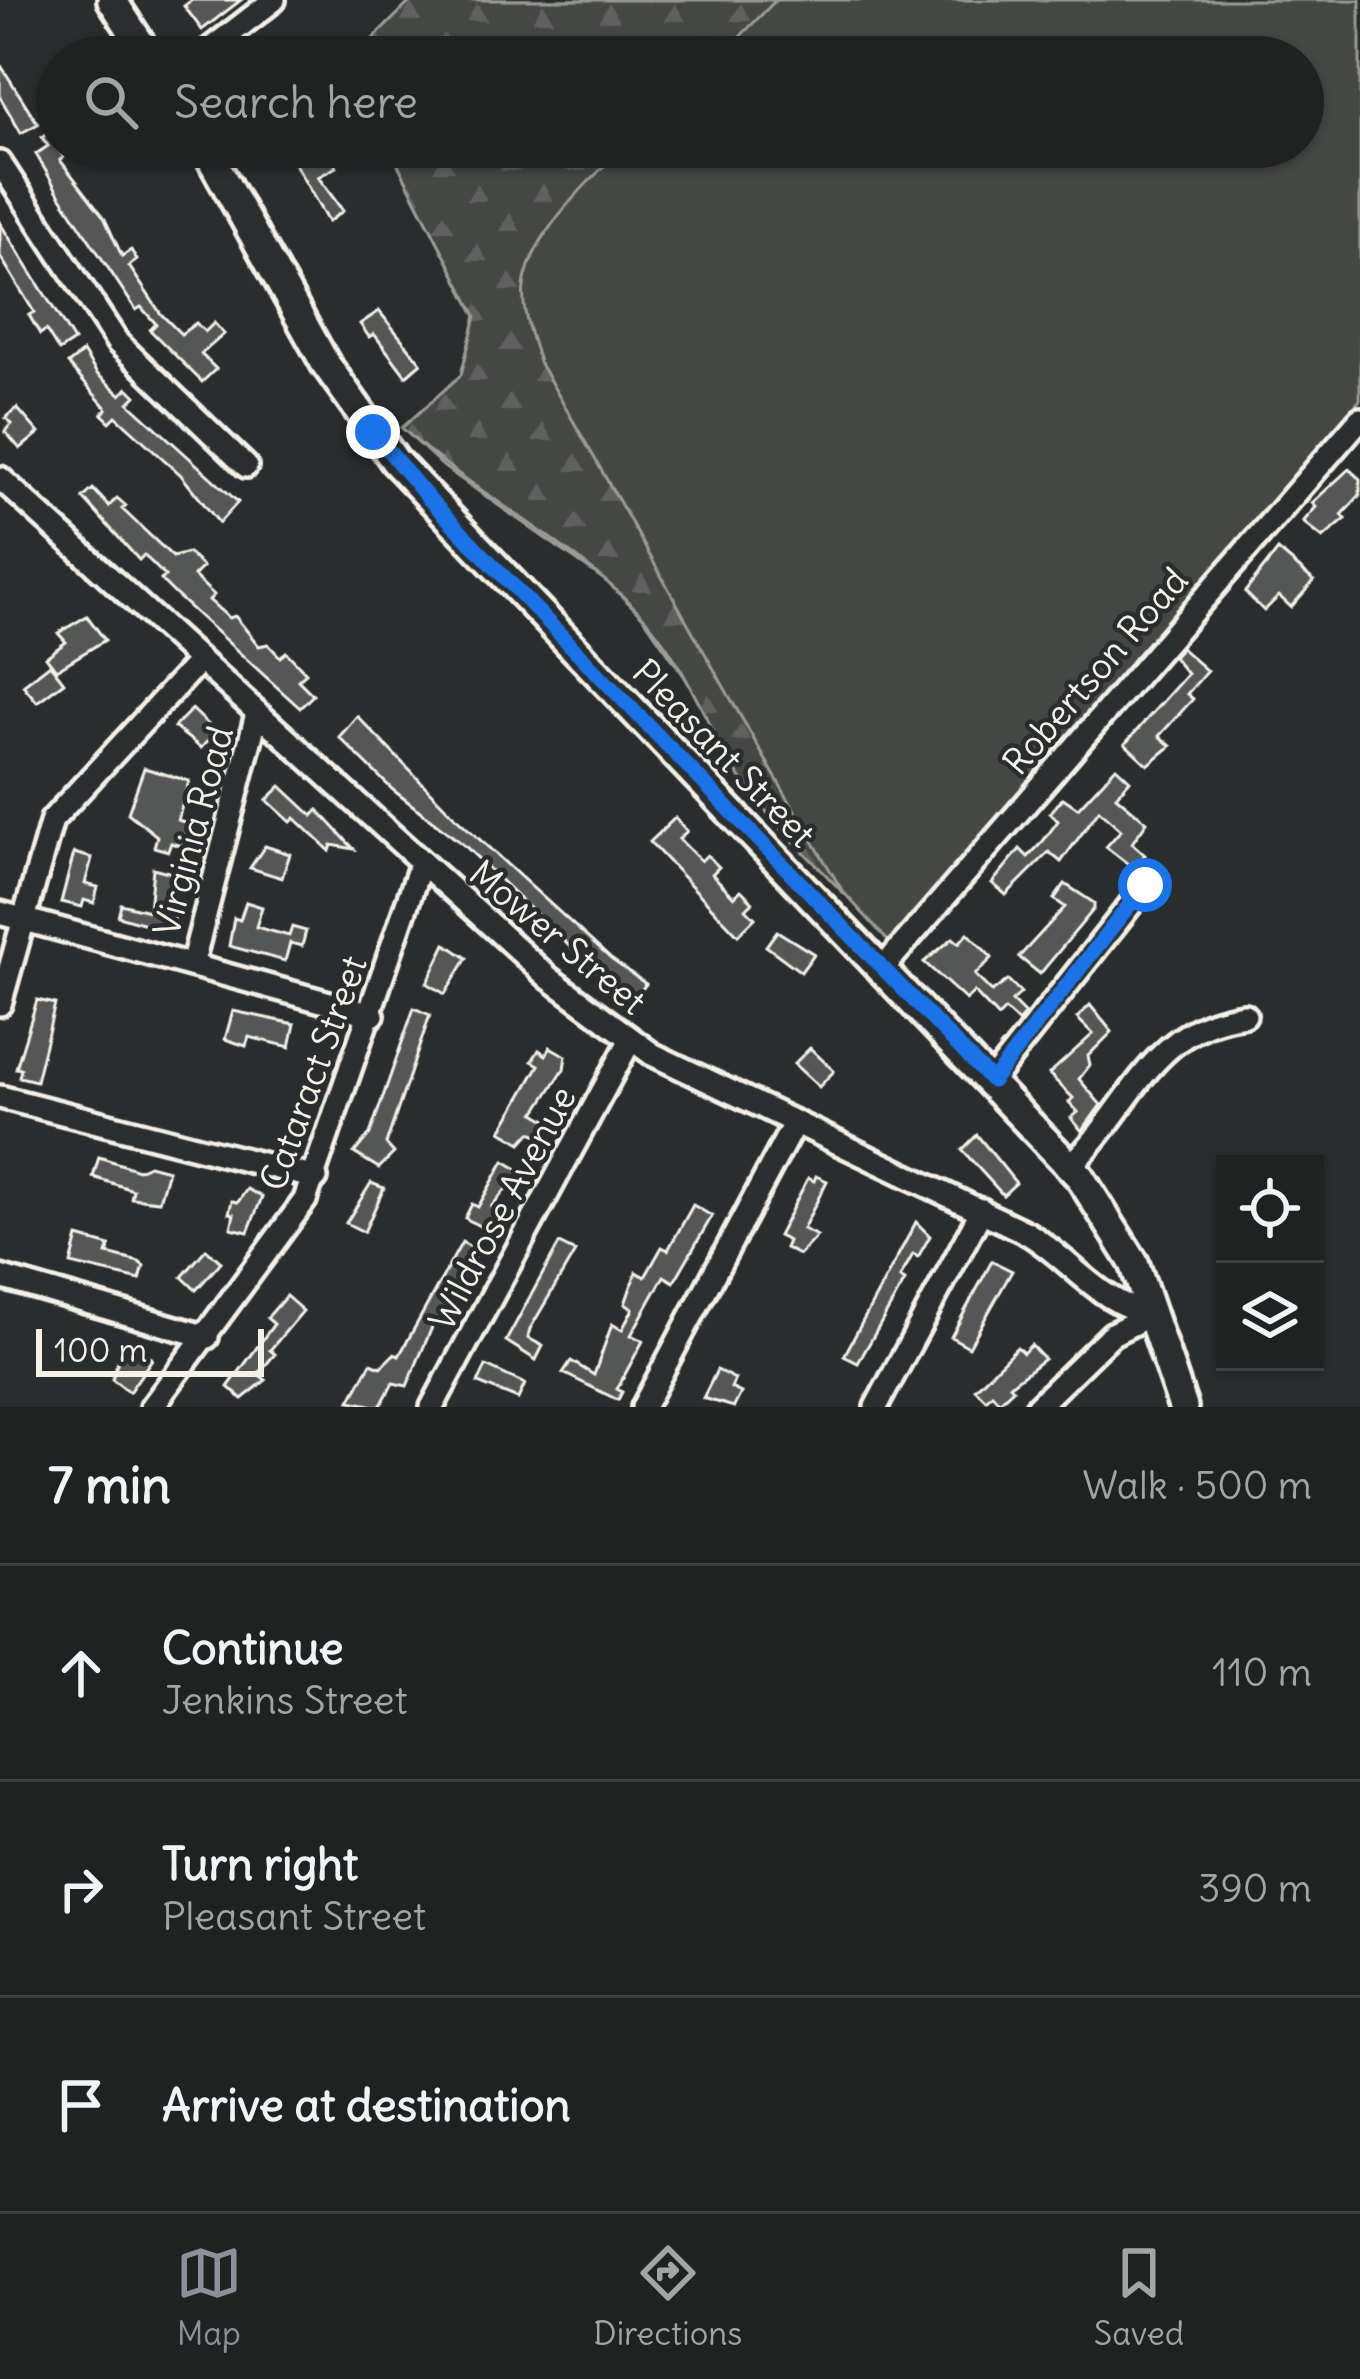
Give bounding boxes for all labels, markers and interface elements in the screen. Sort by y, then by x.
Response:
search box [36,36,1324,168]
icon: search [78,69,144,135]
text: Search here [174,74,418,130]
route end [346,405,400,459]
street label: Robertson Road [993,559,1197,784]
street label: Pleasant Street [623,650,825,857]
street label: Virginia Road [144,721,243,941]
street label: Mower Street [460,851,655,1024]
route start [1118,858,1172,912]
street label: Cataract Street [250,950,377,1197]
street label: Wildrose Avenue [419,1079,586,1338]
map controls [1216,1155,1324,1371]
button: locate [1216,1155,1324,1263]
button: layers [1216,1263,1324,1371]
scale bar [36,1323,264,1376]
text: 100 m [54,1329,147,1371]
text: 7 min [48,1453,171,1517]
text: Walk · 500 m [1082,1461,1312,1510]
text: Continue [162,1620,344,1676]
icon: ahead [48,1640,114,1706]
text: 110 m [1212,1648,1312,1697]
text: Jenkins Street [162,1676,408,1725]
text: Turn right [162,1836,358,1892]
icon: right [48,1856,114,1922]
text: 390 m [1198,1864,1312,1913]
text: Pleasant Street [162,1892,426,1941]
icon: arrive [48,2072,114,2138]
text: Arrive at destination [162,2077,571,2133]
tab: Map [176,2240,242,2354]
tab: Directions [593,2240,742,2354]
tab: Saved [1094,2240,1184,2354]

